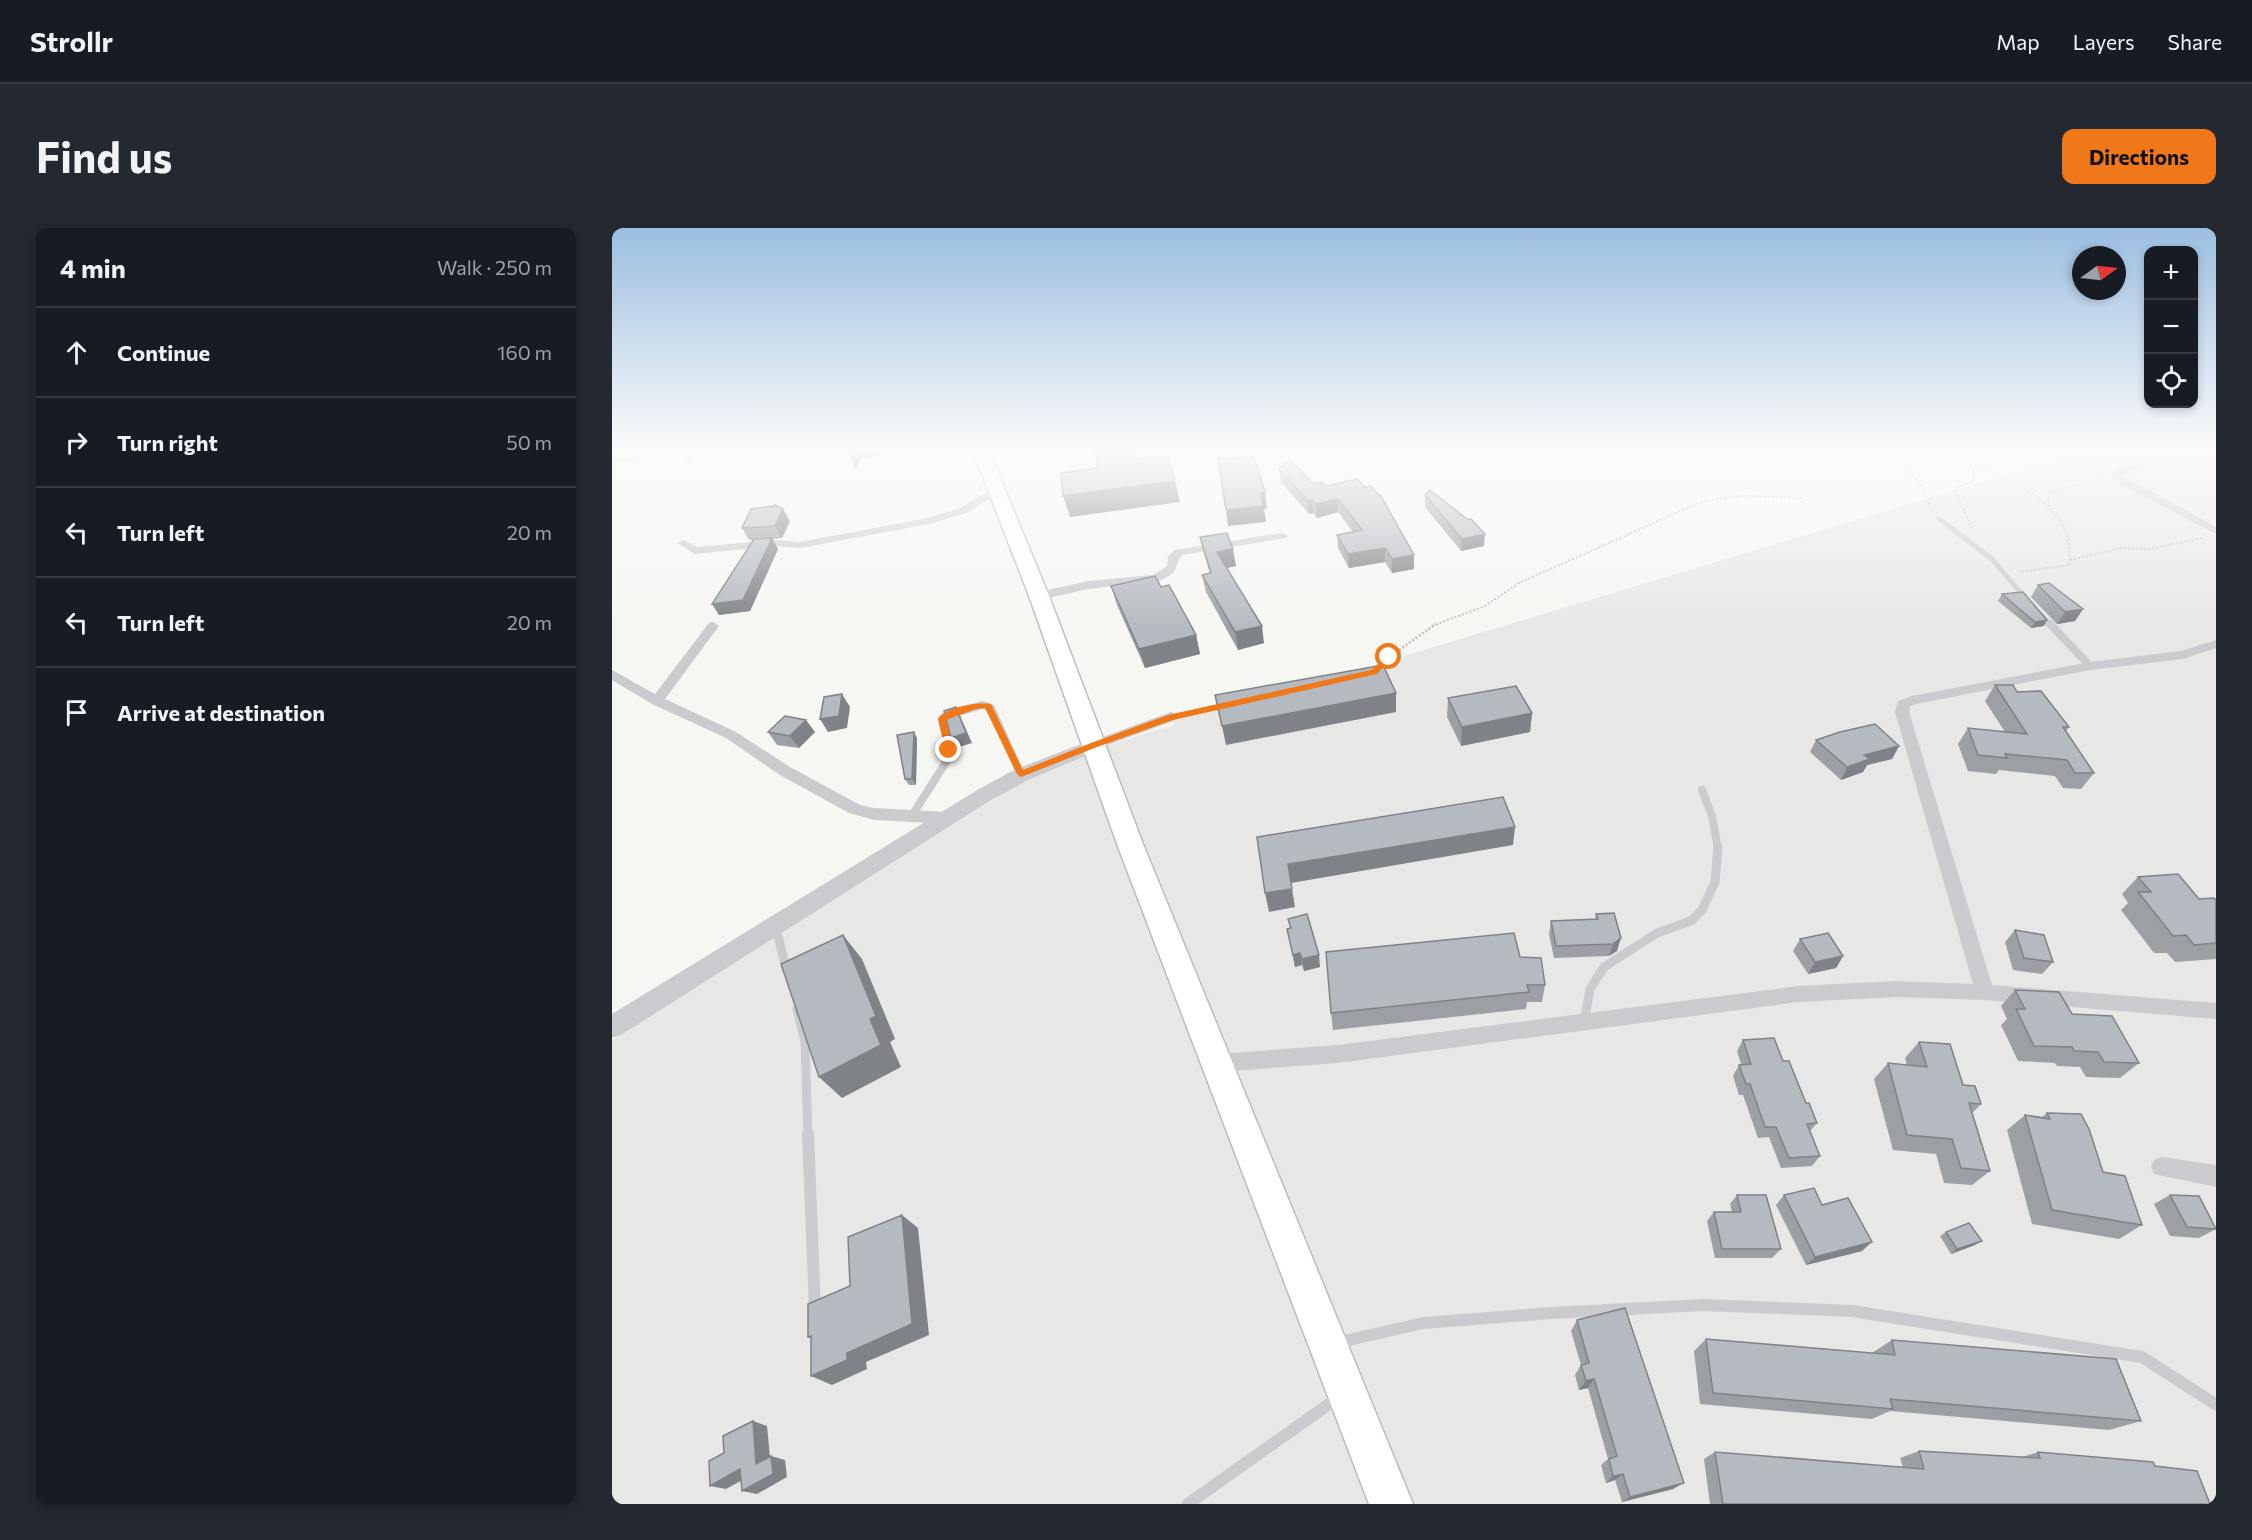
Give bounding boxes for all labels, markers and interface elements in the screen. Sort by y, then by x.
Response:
text: Strollr [30,24,113,58]
text: Map [1996,29,2040,54]
text: Layers [2073,29,2135,54]
text: Share [2168,29,2222,54]
button: Directions [2062,129,2216,184]
text: Find us [36,130,172,182]
north arrow [2072,246,2126,300]
map controls [2144,246,2198,408]
button: + [2144,246,2198,300]
text: 4 min [60,252,126,283]
text: Walk · 250 m [437,255,552,279]
button: − [2144,300,2198,354]
icon: ahead [60,336,93,369]
text: Continue [117,339,210,366]
text: 160 m [497,340,552,364]
button: locate [2144,354,2198,408]
icon: right [60,426,93,459]
text: Turn right [117,429,218,456]
text: 50 m [506,430,552,454]
icon: left [60,516,93,549]
text: Turn left [117,519,204,546]
text: 20 m [507,520,552,544]
icon: left [60,606,93,639]
text: Turn left [117,609,204,636]
text: 20 m [507,610,552,634]
route start [1375,643,1401,669]
icon: arrive [60,696,93,729]
text: Arrive at destination [117,699,325,726]
route end [935,736,961,762]

